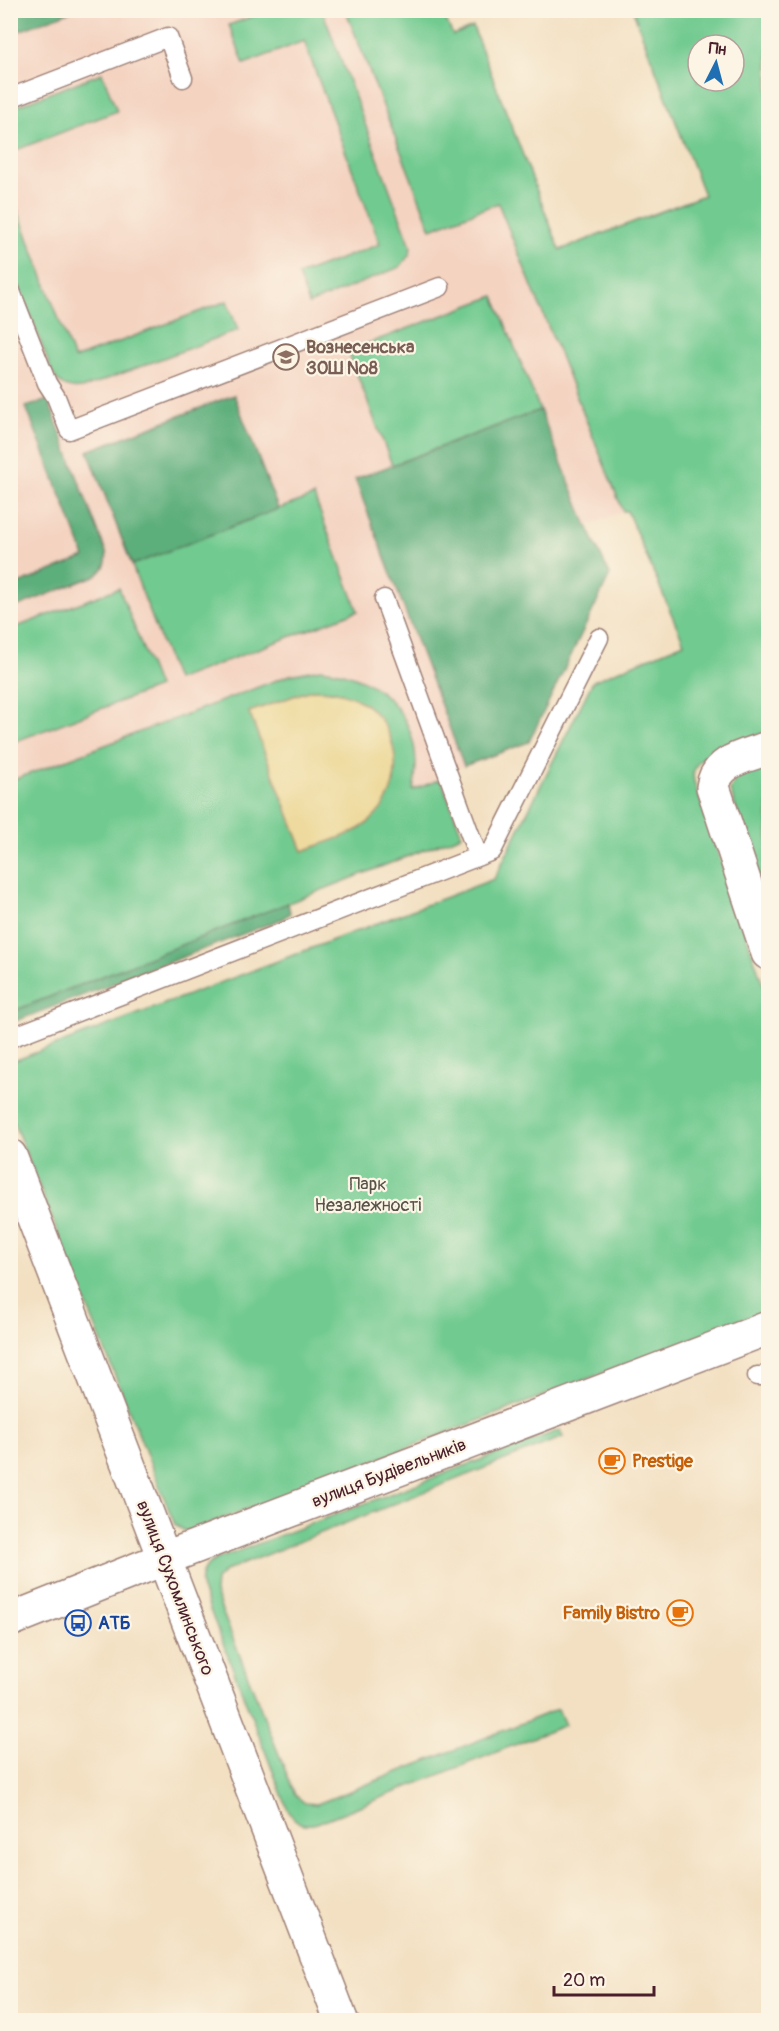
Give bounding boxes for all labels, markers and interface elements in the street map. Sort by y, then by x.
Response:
north arrow [686,33,746,93]
text: Пн [708,38,727,60]
place label: Вознесенська ЗОШ №8 [306,336,415,380]
school or university icon: Вознесенська ЗОШ №8 [271,342,301,372]
park label: Парк Незалежності [315,1173,421,1217]
street label: вулиця Будівельників [308,1433,470,1513]
cafe icon: Prestige [597,1446,627,1476]
place label: Prestige [632,1450,694,1473]
street label: вулиця Сухомлинського [131,1497,219,1679]
cafe icon: Family Bistro [665,1598,695,1628]
place label: Family Bistro [562,1602,660,1625]
bus stop icon: АТБ [63,1608,93,1638]
place label: АТБ [98,1612,131,1635]
scale bar [554,1959,654,1997]
text: 20 m [563,1969,605,1992]

